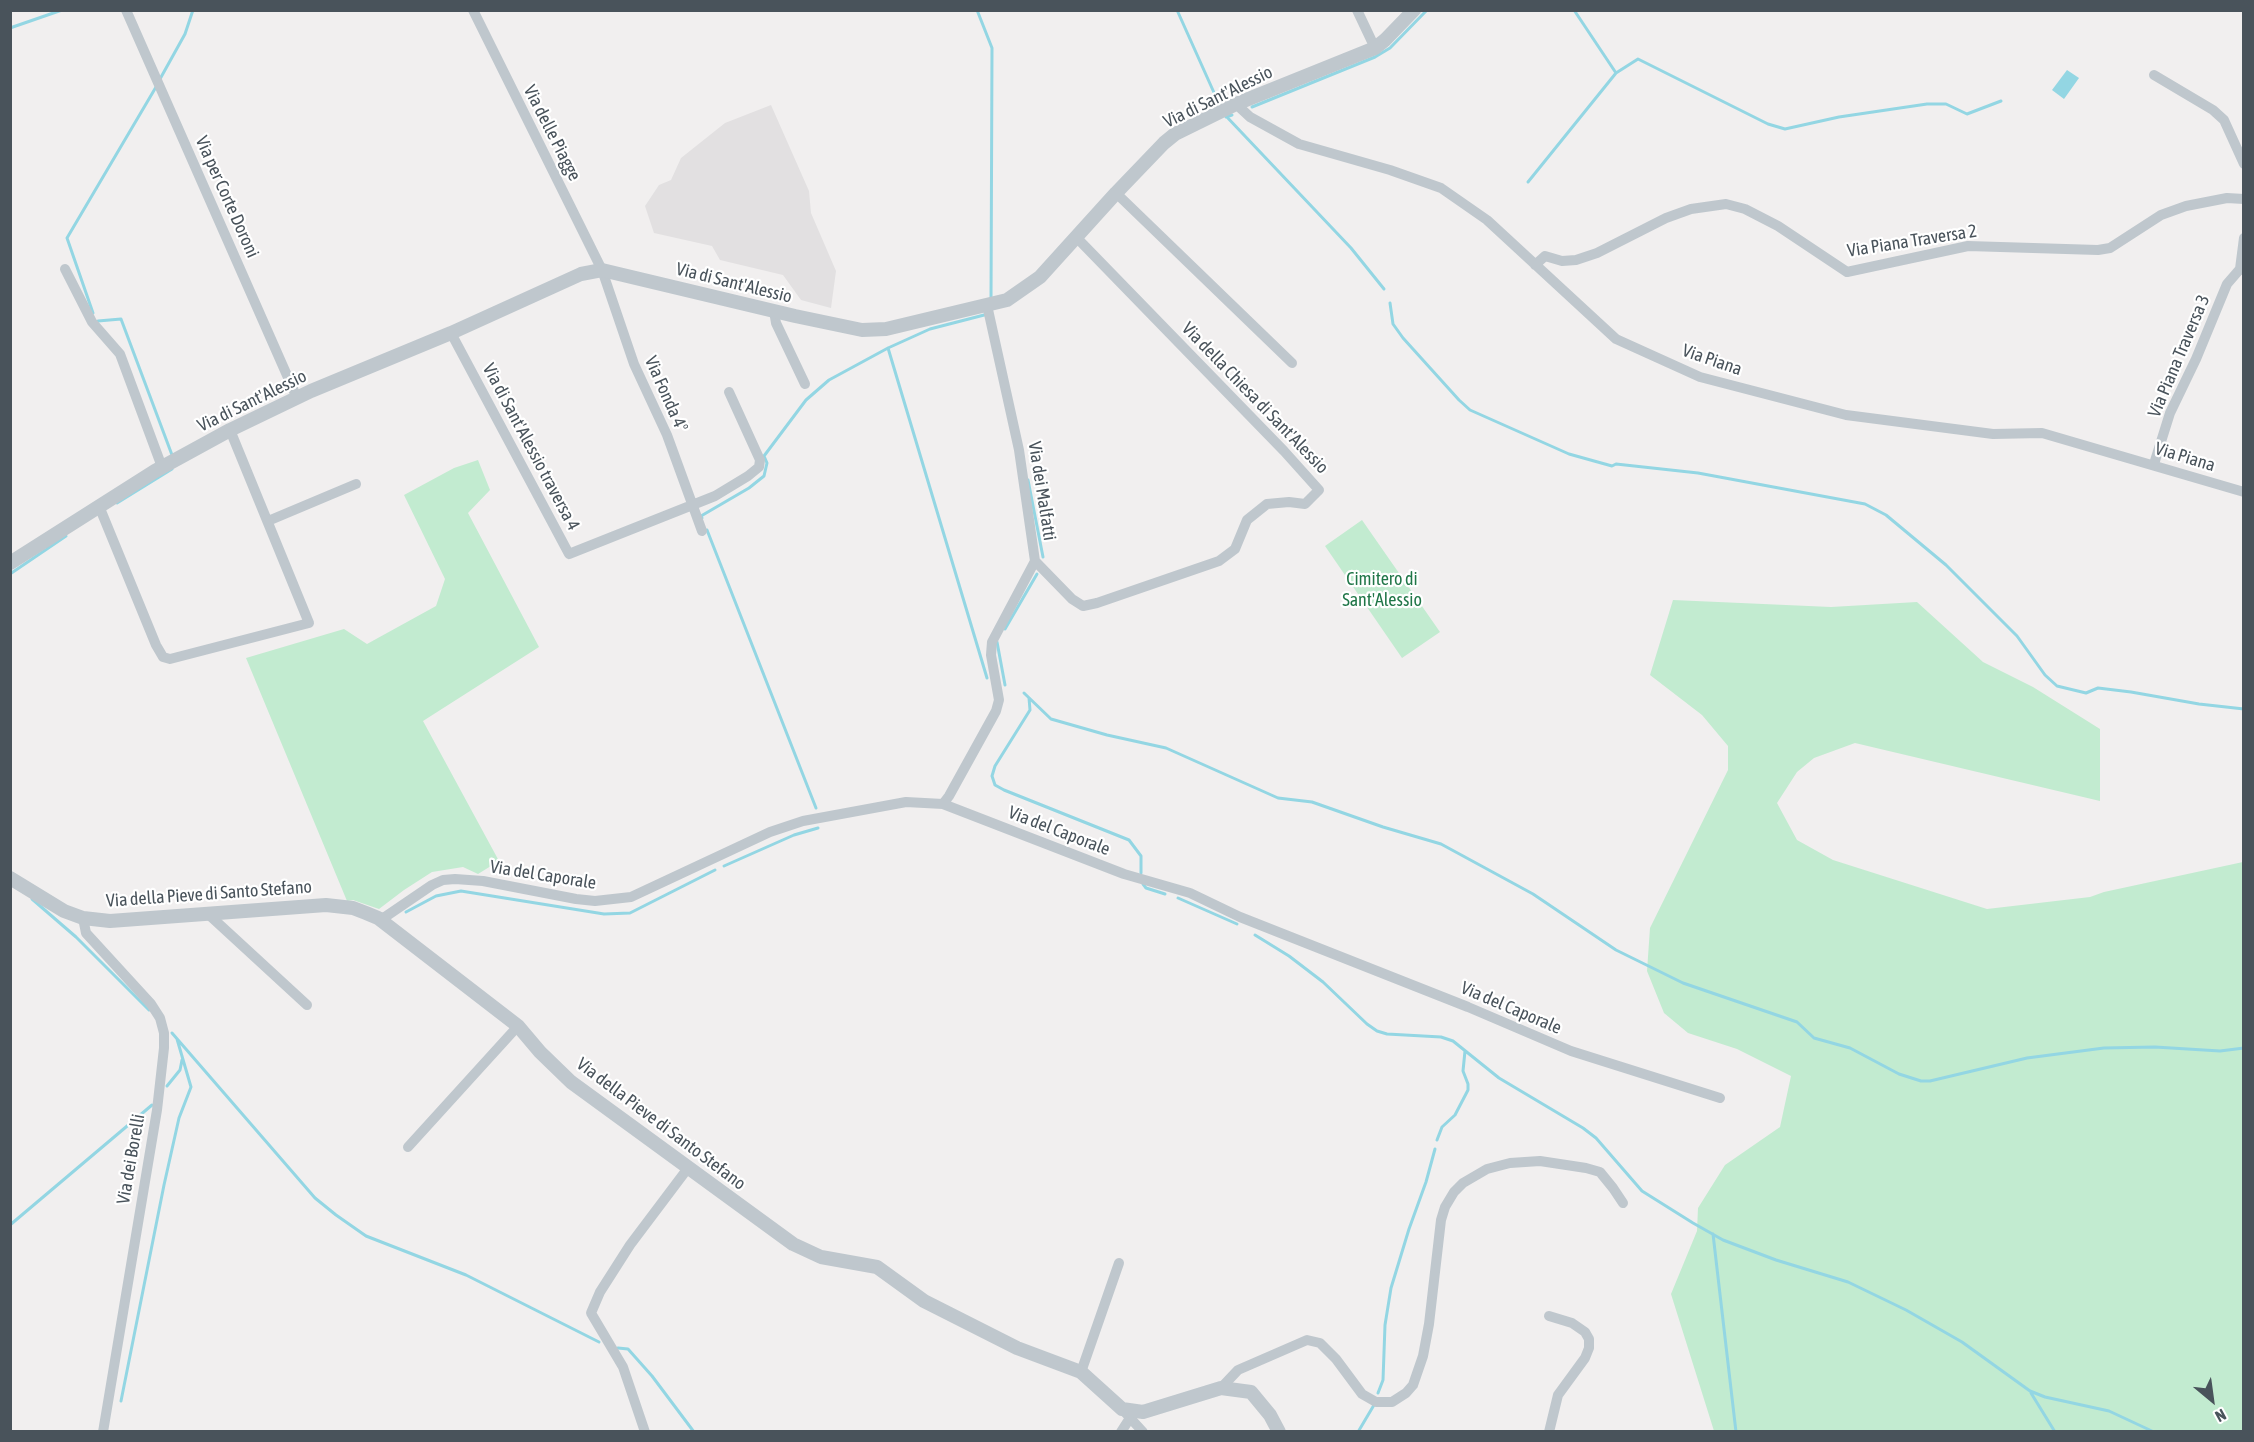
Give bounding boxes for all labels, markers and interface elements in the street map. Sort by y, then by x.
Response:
street label: Via di Sant'Alessio [1160,61,1276,133]
street label: Via delle Piagge [519,82,585,184]
street label: Via per Corte Doroni [191,133,263,261]
street label: Via Piana Traversa 2 [1846,220,1978,262]
street label: Via di Sant'Alessio [674,258,794,308]
street label: Via Piana Traversa 3 [2143,292,2215,420]
street label: Via della Chiesa di Sant'Alessio [1177,318,1333,478]
street label: Via Piana [1679,340,1745,380]
street label: Via Fonda 4° [640,353,692,435]
street label: Via di Sant'Alessio traversa 4 [478,360,584,534]
street label: Via di Sant'Alessio [194,365,310,437]
street label: Via Piana [2152,438,2218,476]
street label: Via dei Malfatti [1023,440,1061,542]
park label: Cimitero di Sant'Alessio [1342,568,1422,610]
street label: Via del Caporale [1005,802,1113,860]
street label: Via del Caporale [488,856,598,894]
street label: Via della Pieve di Santo Stefano [105,876,313,912]
street label: Via del Caporale [1457,977,1565,1039]
street label: Via della Pieve di Santo Stefano [572,1053,750,1195]
street label: Via dei Borelli [112,1112,150,1206]
north arrow [2182,1370,2242,1430]
text: N [2212,1406,2229,1426]

